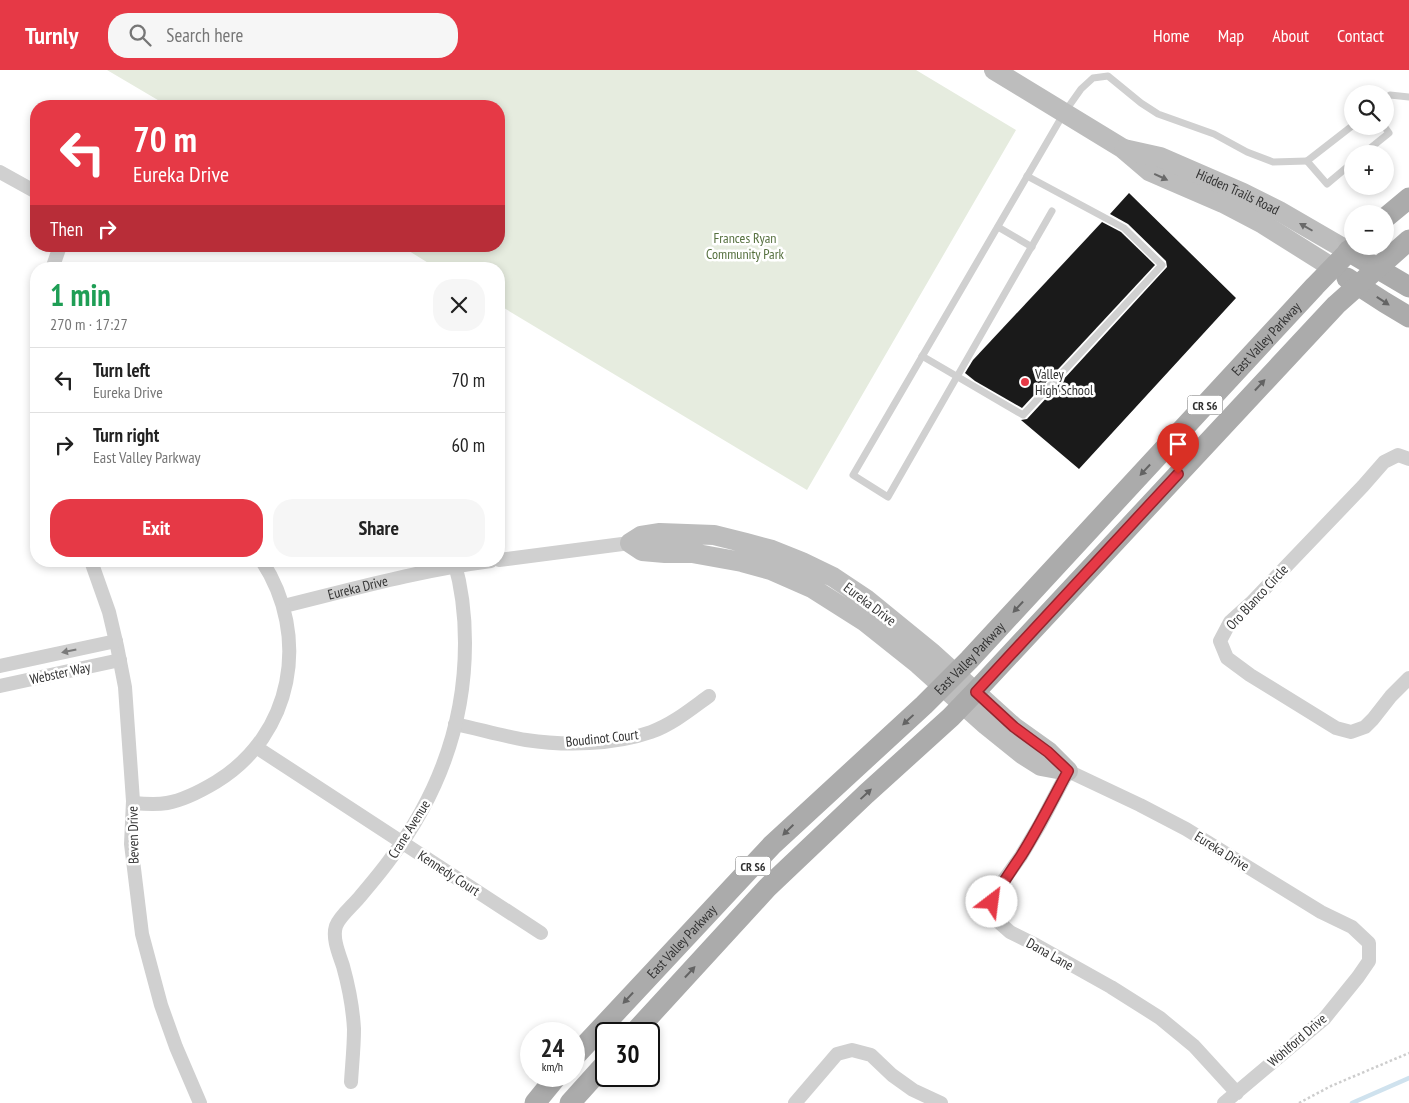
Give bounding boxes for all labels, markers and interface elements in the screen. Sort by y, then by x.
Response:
search box [108,13,458,58]
text: Turnly [25,20,78,51]
icon: search [126,21,154,49]
text: Search here [166,23,243,47]
text: Home [1153,24,1190,47]
text: Map [1218,24,1244,47]
text: About [1272,24,1309,47]
text: Contact [1337,24,1384,47]
map controls [1344,85,1394,255]
button: search [1344,85,1394,135]
text: 70 m [133,116,197,162]
icon: left [50,120,115,185]
button: + [1344,145,1394,195]
text: Eureka Drive [133,160,229,188]
street label: Hidden Trails Road [1193,165,1282,219]
one-way arrow [1154,173,1168,181]
button: − [1344,205,1394,255]
icon: right [93,215,121,243]
text: Then [50,217,83,241]
one-way arrow [1299,223,1314,231]
park label: Frances Ryan Community Park [706,229,785,263]
text: 1 min [50,275,111,314]
button: close [433,279,485,331]
one-way arrow [1376,296,1390,306]
street label: East Valley Parkway [1228,298,1305,379]
text: 270 m · 17:27 [50,314,128,334]
text: Turn left [93,358,150,382]
place label: Valley High School [1034,365,1094,399]
icon: left [50,366,78,394]
text: 70 m [452,368,485,392]
marker: Valley High School [1019,376,1031,388]
one-way arrow [1255,379,1266,392]
text: Eureka Drive [93,382,163,402]
road number: CR S6 [1188,396,1222,414]
text: Turn right [93,423,159,447]
pin [1157,423,1199,474]
icon: arrive [1164,430,1192,458]
icon: right [50,431,78,459]
text: 60 m [452,433,485,457]
text: East Valley Parkway [93,447,201,467]
one-way arrow [1139,464,1151,476]
button: Exit [50,499,263,557]
button: Share [273,499,485,557]
street label: Oro Blanco Circle [1222,560,1292,634]
street label: Eureka Drive [326,572,390,604]
street label: Eureka Drive [840,578,900,630]
one-way arrow [1012,601,1024,613]
street label: East Valley Parkway [930,618,1009,699]
one-way arrow [60,648,76,656]
street label: Webster Way [28,658,93,688]
one-way arrow [902,714,914,726]
street label: Boudinot Court [565,725,639,751]
one-way arrow [860,788,872,800]
street label: Crane Avenue [384,796,434,862]
street label: Beven Drive [123,806,143,864]
one-way arrow [782,824,794,836]
street label: Eureka Drive [1191,827,1253,875]
street label: Kennedy Court [415,846,483,900]
road number: CR S6 [736,856,770,876]
position arrow [965,875,1017,927]
street label: East Valley Parkway [643,900,721,982]
street label: Dana Lane [1023,934,1077,974]
one-way arrow [684,967,696,979]
one-way arrow [622,992,634,1004]
street label: Wohlford Drive [1264,1009,1330,1070]
speed limit sign: 30 [595,1022,660,1087]
text: 24 [541,1032,564,1064]
text: km/h [542,1059,563,1074]

